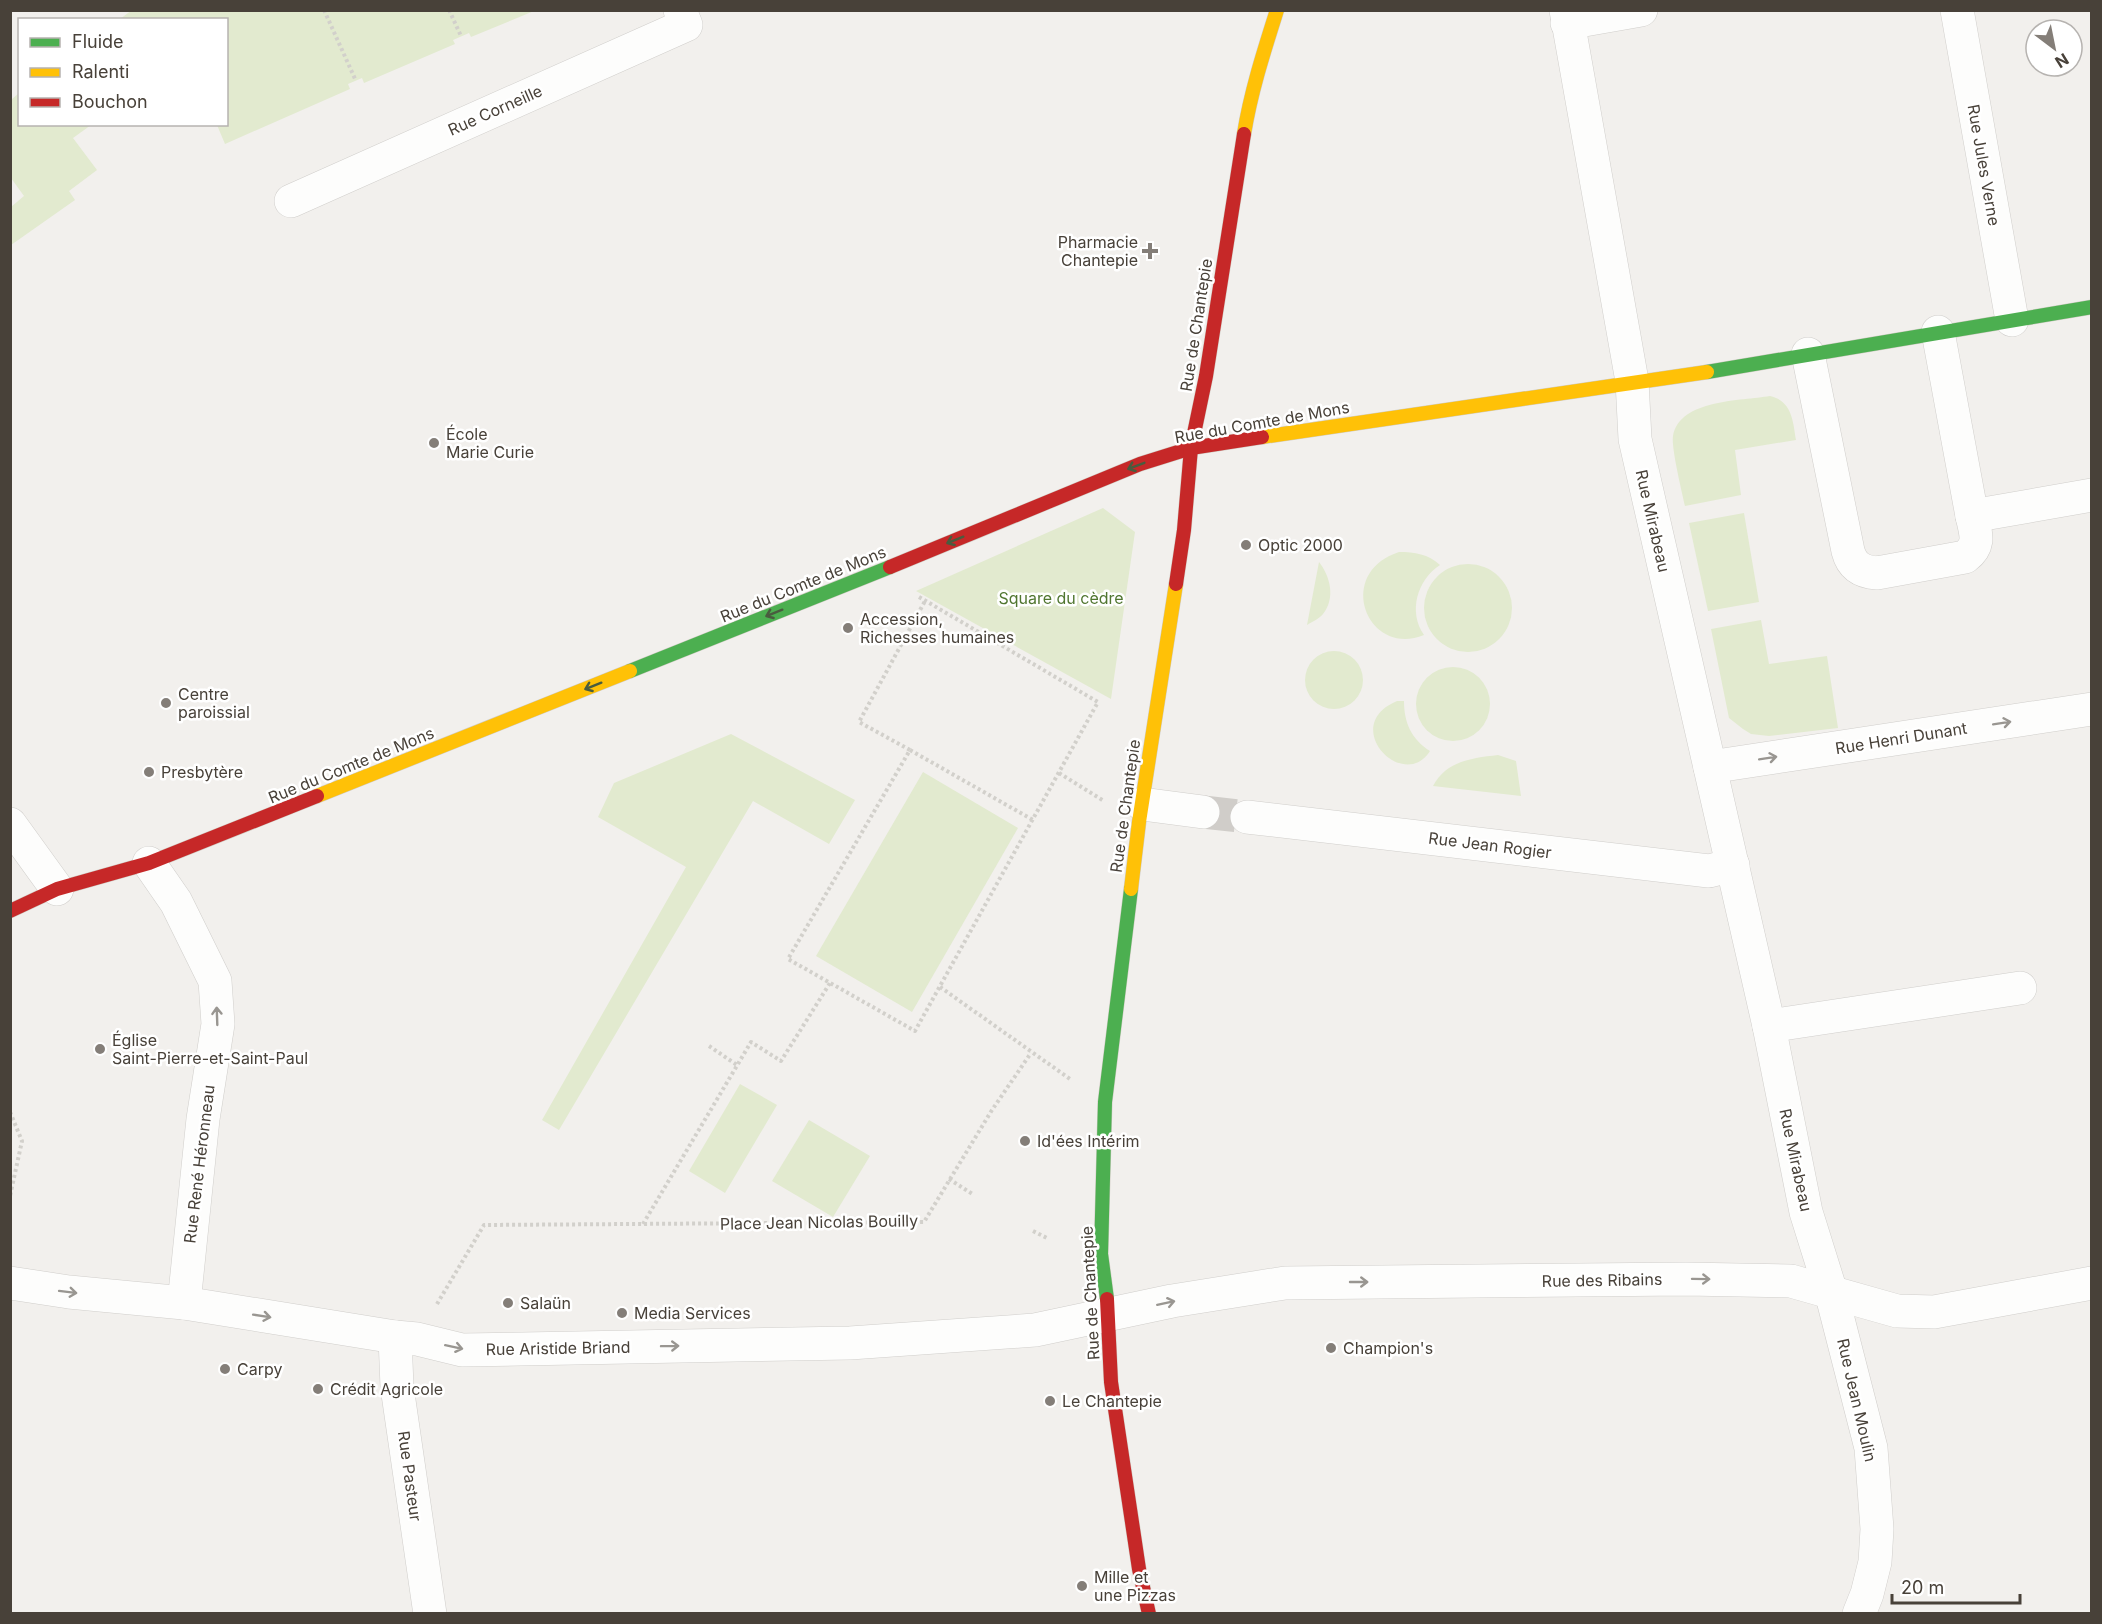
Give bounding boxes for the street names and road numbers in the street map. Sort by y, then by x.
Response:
street label: Rue Corneille [445,80,545,140]
street label: Rue Jules Verne [1963,103,2005,227]
street label: Rue de Chantepie [1176,257,1216,393]
street label: Rue du Comte de Mons [1173,397,1351,447]
street label: Rue Mirabeau [1631,468,1675,574]
street label: Rue du Comte de Mons [717,542,889,626]
street label: Rue Henri Dunant [1834,718,1968,758]
street label: Rue du Comte de Mons [265,723,437,807]
street label: Rue de Chantepie [1106,738,1144,874]
street label: Rue Jean Rogier [1427,828,1553,862]
street label: Rue René Héronneau [179,1084,219,1244]
street label: Rue Mirabeau [1775,1107,1817,1213]
street label: Place Jean Nicolas Bouilly [720,1210,918,1234]
street label: Rue de Chantepie [1077,1225,1103,1361]
street label: Rue des Ribains [1542,1269,1662,1291]
street label: Rue Jean Moulin [1833,1336,1881,1464]
street label: Rue Aristide Briand [485,1337,631,1359]
street label: Rue Pasteur [394,1429,426,1523]

